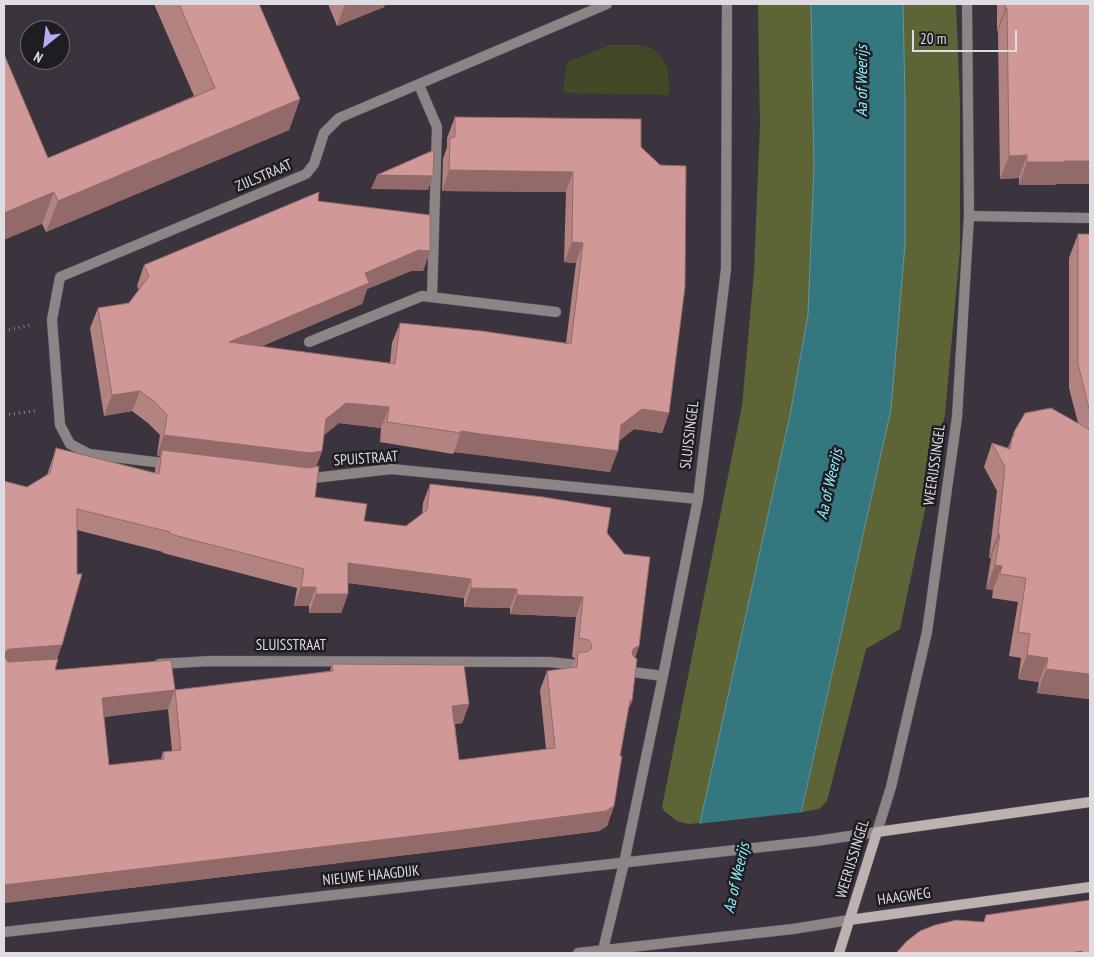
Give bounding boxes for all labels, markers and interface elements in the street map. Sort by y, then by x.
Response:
north arrow [20,20,70,70]
scale bar [914,20,1019,52]
text: 20 m [920,29,946,48]
water label: Aa of Weerijs [852,45,872,117]
text: N [31,48,46,67]
street label: ZIJLSTRAAT [233,156,295,196]
street label: SLUISSINGEL [677,400,703,470]
street label: WEERIJSSINGEL [920,423,950,507]
water label: Aa of Weerijs [813,447,847,521]
street label: SPUISTRAAT [333,448,399,470]
street label: SLUISSTRAAT [256,637,326,655]
street label: WEERIJSSINGEL [832,817,874,901]
water label: Aa of Weerijs [720,841,754,915]
street label: NIEUWE HAAGDIJK [322,862,420,890]
street label: HAAGWEG [876,884,932,910]

